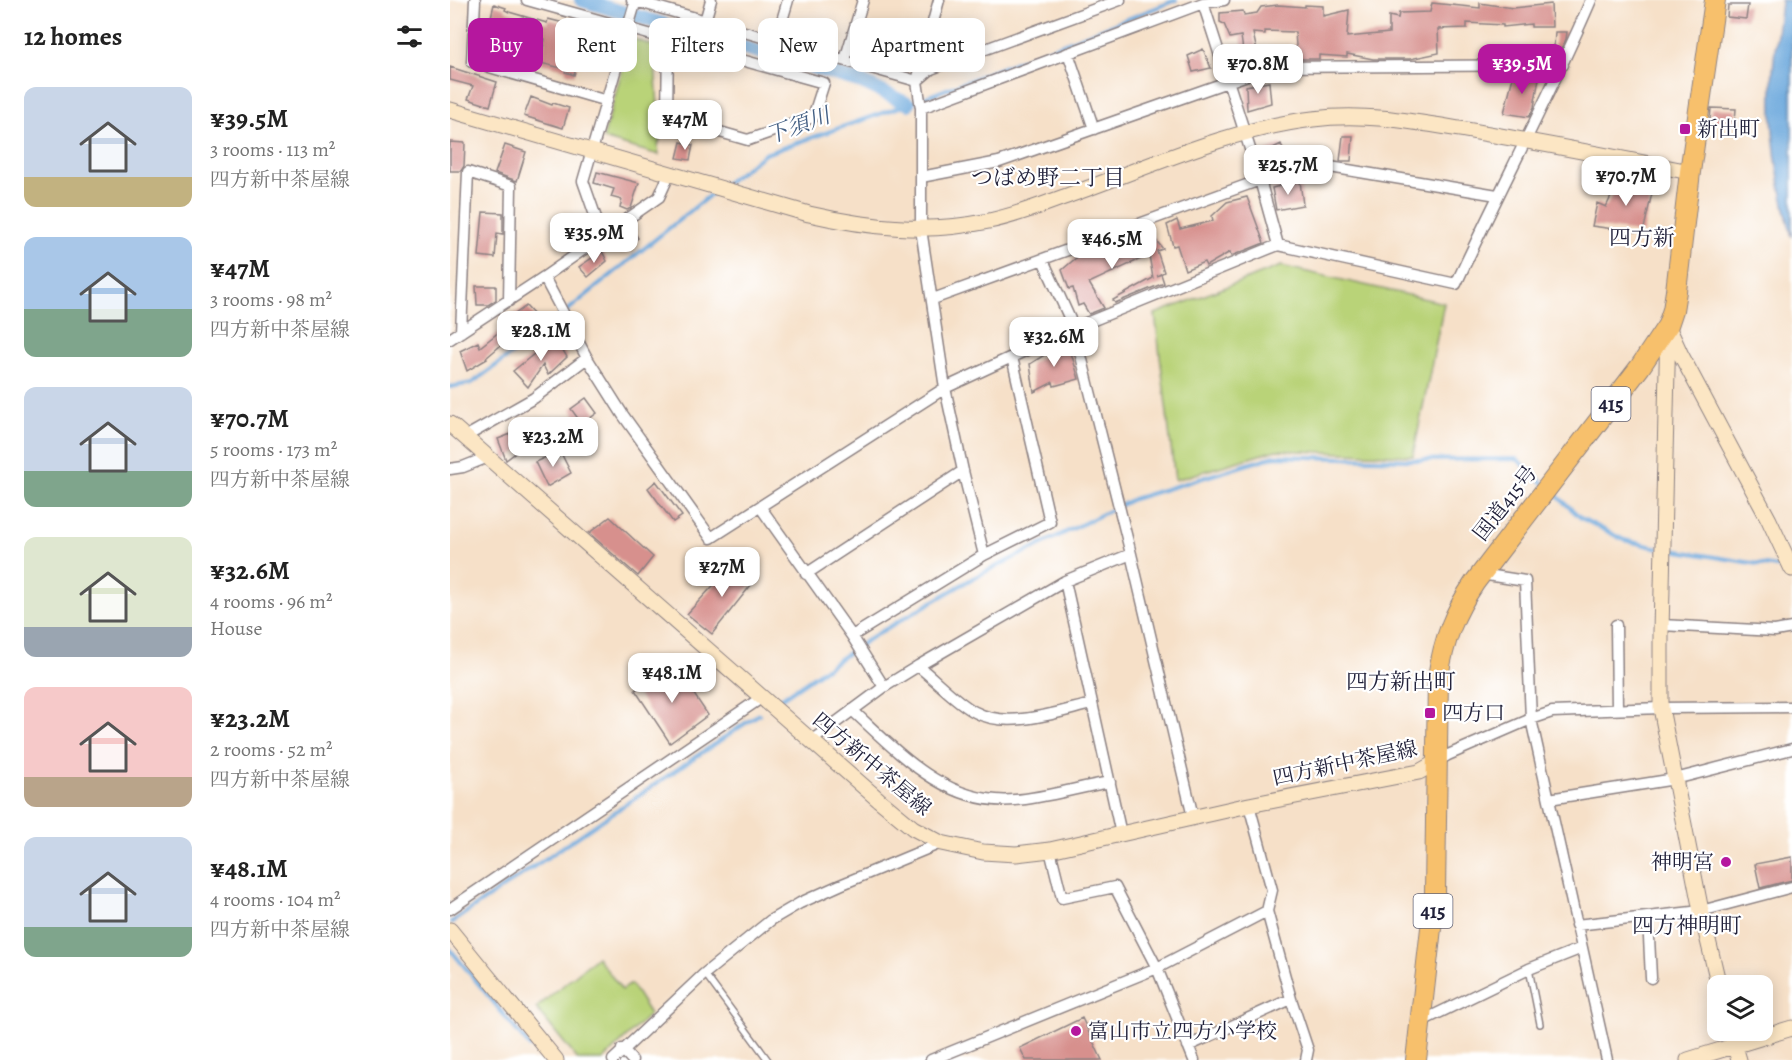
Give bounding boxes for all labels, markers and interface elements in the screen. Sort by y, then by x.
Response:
chip: Buy [468,18,543,72]
chip: Rent [555,18,637,72]
chip: Filters [649,18,746,72]
chip: New [758,18,838,72]
chip: Apartment [850,18,985,72]
text: 12 homes [24,19,122,54]
icon: filters [393,20,426,53]
pin: ¥70.8M [1209,44,1307,95]
pin: ¥39.5M [1473,44,1571,95]
text: ¥70.8M [1227,50,1289,77]
text: ¥39.5M [1492,50,1552,77]
pin: ¥47M [649,100,721,151]
water label: 下須川 [762,100,836,151]
text: ¥39.5M [210,101,288,136]
text: ¥47M [662,106,708,133]
icon: home [72,111,144,183]
place label: 新出町 [1697,115,1760,143]
marker: 新出町 [1678,122,1692,136]
text: 3 rooms · 113 m² [210,136,335,163]
pin: ¥25.7M [1239,145,1337,196]
text: ¥25.7M [1258,151,1318,178]
pin: ¥70.7M [1577,156,1675,207]
text: ¥70.7M [1596,162,1656,189]
district label: つばめ野二丁目 [971,163,1125,193]
text: 四方新中茶屋線 [210,166,350,193]
pin: ¥35.9M [545,213,643,264]
text: ¥35.9M [564,219,624,246]
pin: ¥46.5M [1063,219,1161,270]
district label: 四方新 [1609,223,1675,253]
text: ¥46.5M [1081,225,1143,252]
text: ¥47M [210,251,270,286]
icon: home [72,261,144,333]
text: 3 rooms · 98 m² [210,286,332,313]
pin: ¥28.1M [492,311,590,362]
text: 四方新中茶屋線 [210,316,350,343]
text: ¥28.1M [511,317,571,344]
pin: ¥32.6M [1005,317,1103,368]
text: ¥32.6M [1023,323,1085,350]
road number: 415 [1592,387,1630,421]
text: ¥70.7M [210,401,289,436]
icon: home [72,411,144,483]
pin: ¥23.2M [504,417,602,468]
text: ¥23.2M [522,423,584,450]
text: 5 rooms · 173 m² [210,436,337,463]
street label: 国道415号 [1467,459,1543,547]
text: 四方新中茶屋線 [210,466,350,493]
pin: ¥27M [686,547,758,598]
text: ¥32.6M [210,553,290,588]
text: ¥27M [699,553,745,580]
icon: home [72,561,144,633]
text: 4 rooms · 96 m² [210,588,332,615]
text: House [210,615,262,642]
pin: ¥48.1M [623,653,721,704]
text: ¥48.1M [642,659,702,686]
district label: 四方新出町 [1346,667,1456,697]
place label: 四方口 [1442,699,1505,727]
text: ¥23.2M [210,701,290,736]
street label: 四方新中茶屋線 [807,706,937,822]
marker: 四方口 [1423,706,1437,720]
icon: home [72,711,144,783]
street label: 四方新中茶屋線 [1270,734,1420,792]
text: 2 rooms · 52 m² [210,736,333,763]
text: 四方新中茶屋線 [210,766,350,793]
place label: 神明宮 [1651,848,1714,876]
text: ¥48.1M [210,851,288,886]
marker: 神明宮 [1719,855,1733,869]
icon: home [72,861,144,933]
text: 4 rooms · 104 m² [210,886,341,913]
road number: 415 [1414,894,1452,928]
district label: 四方神明町 [1632,911,1742,941]
text: 四方新中茶屋線 [210,916,350,943]
map controls [1707,975,1773,1041]
button: layers [1707,975,1773,1041]
place label: 富山市立四方小学校 [1088,1017,1277,1045]
marker: 富山市立四方小学校 [1069,1024,1083,1038]

